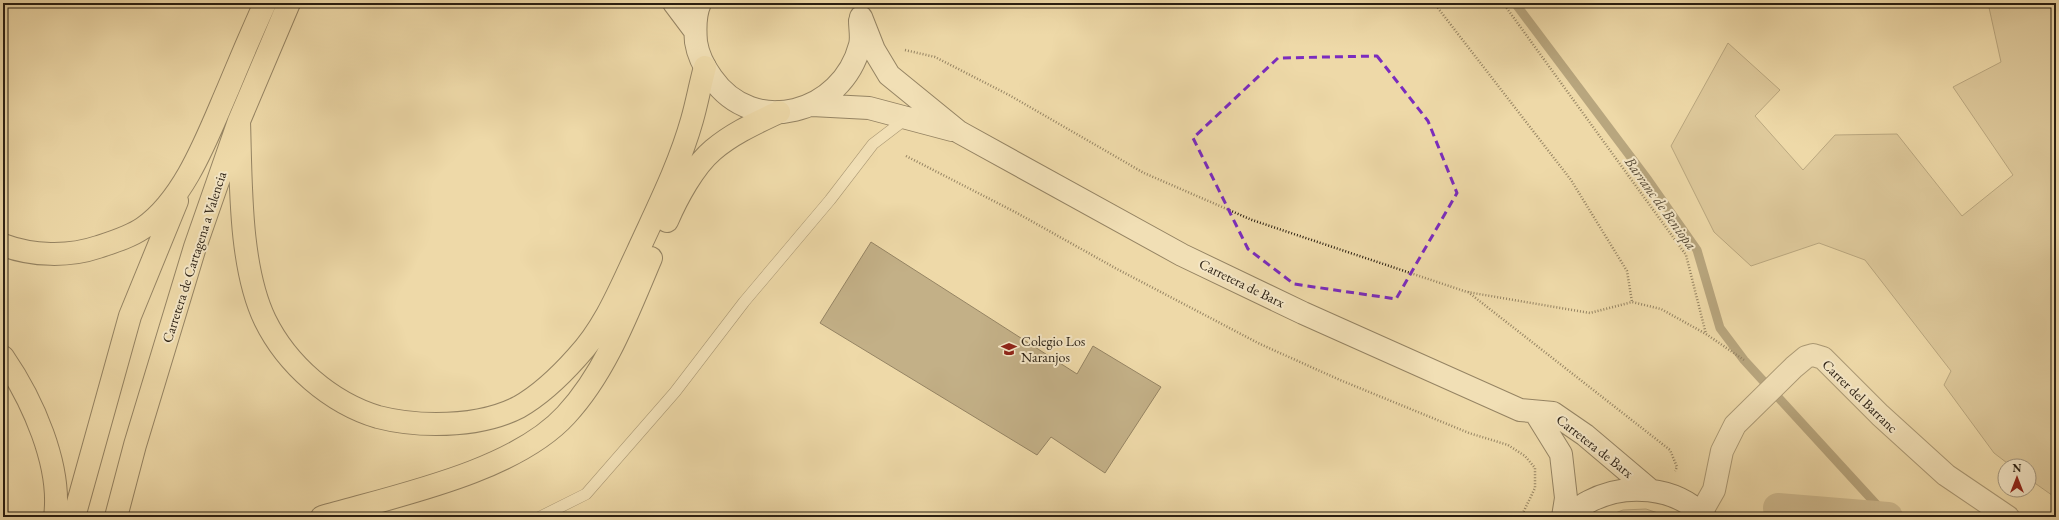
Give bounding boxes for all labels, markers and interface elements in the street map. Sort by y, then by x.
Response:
water label: Barranc de Beniopa [1620,152,1701,253]
street label: Carretera de Cartagena a Valencia [158,169,230,345]
street label: Carretera de Barx [1196,255,1288,311]
place label: Colegio Los Naranjos [1021,332,1086,366]
school or university icon: Colegio Los Naranjos [1000,340,1018,358]
street label: Carrer del Barranc [1818,355,1902,437]
street label: Carretera de Barx [1553,410,1637,482]
north arrow [1997,458,2037,498]
text: N [2013,461,2022,475]

